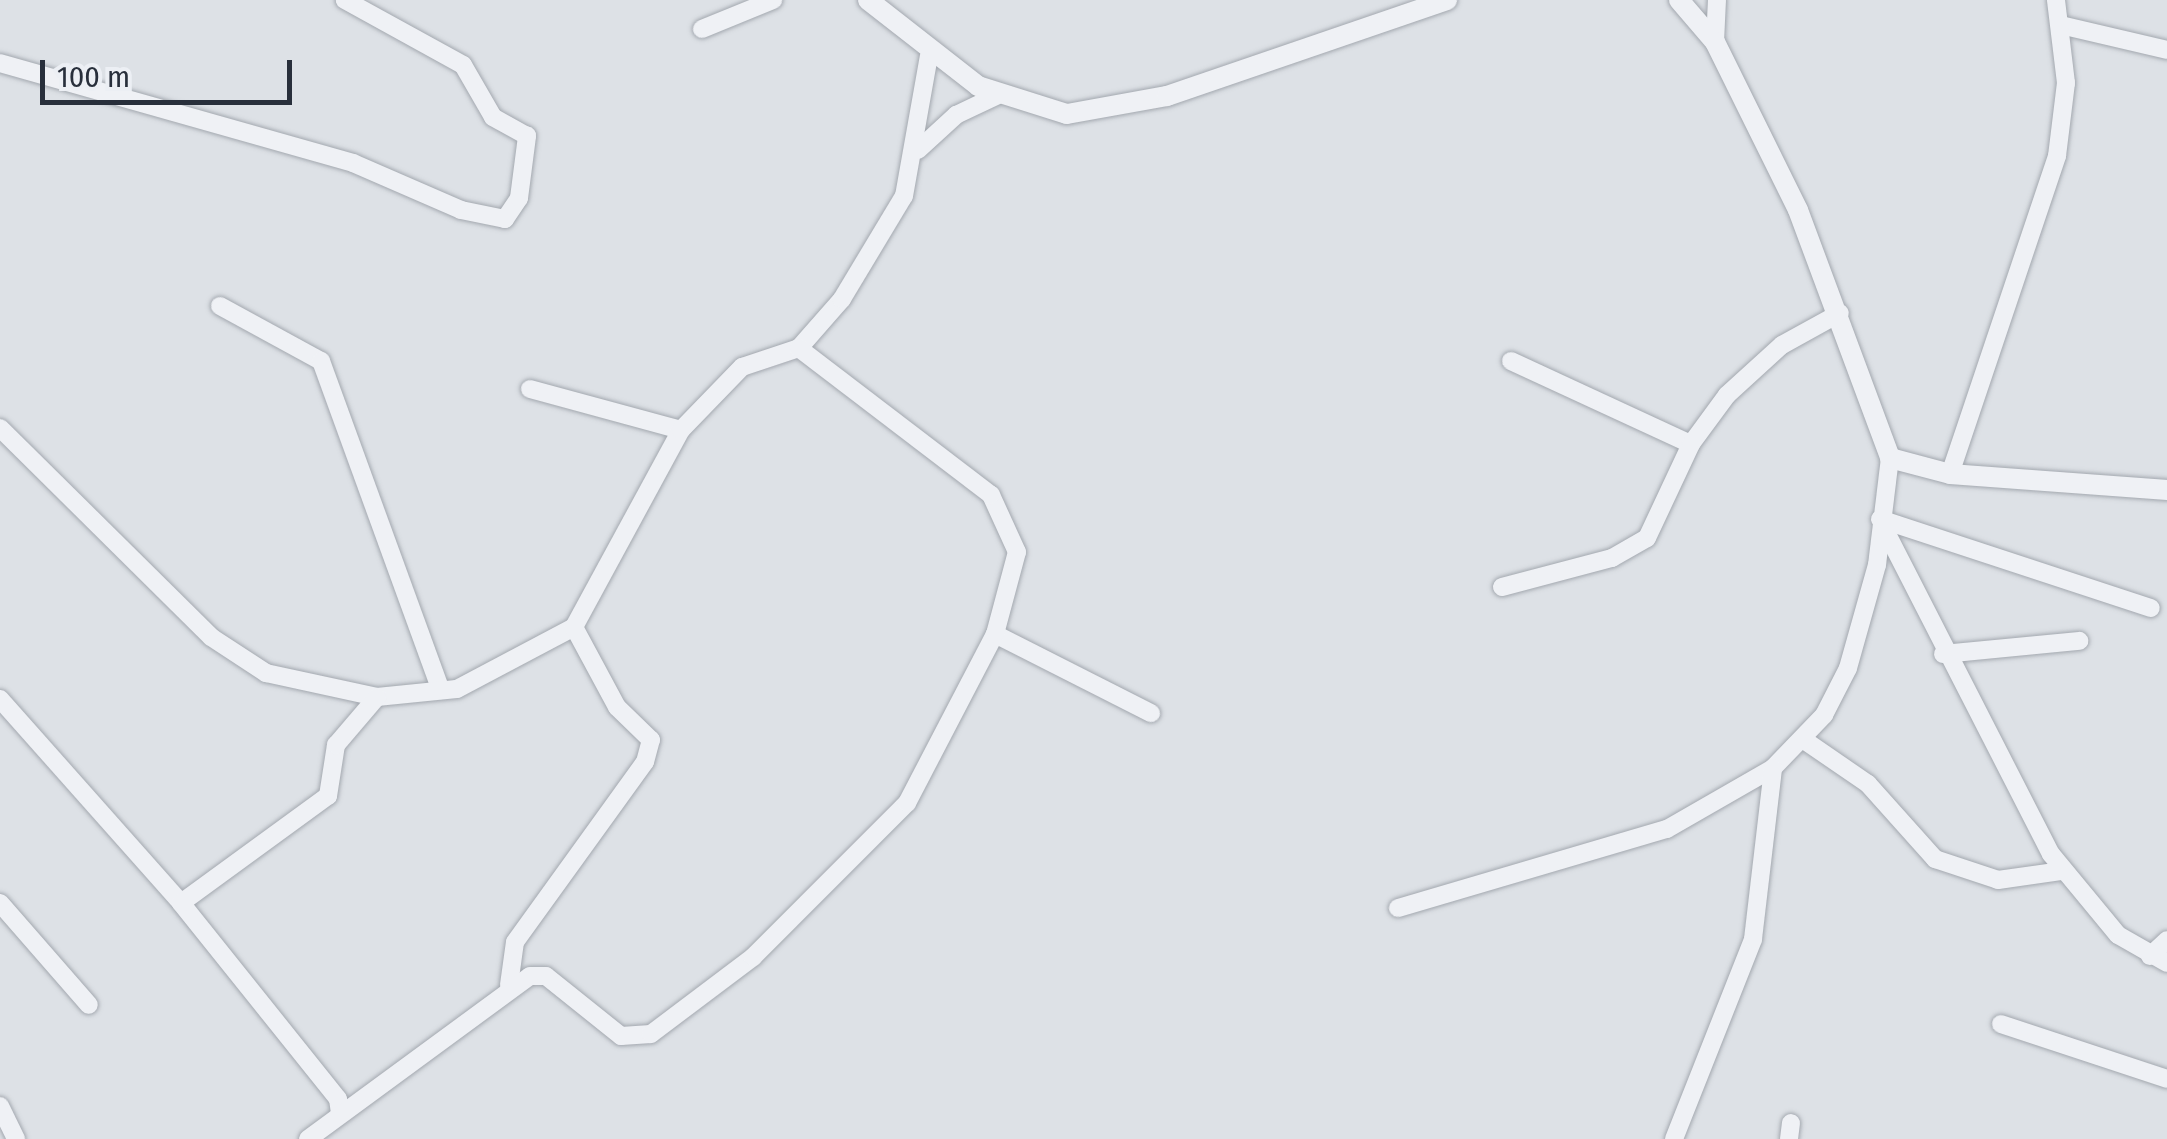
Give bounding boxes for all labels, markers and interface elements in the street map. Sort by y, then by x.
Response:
scale bar [45,40,298,102]
text: 100 m [57,59,130,95]

